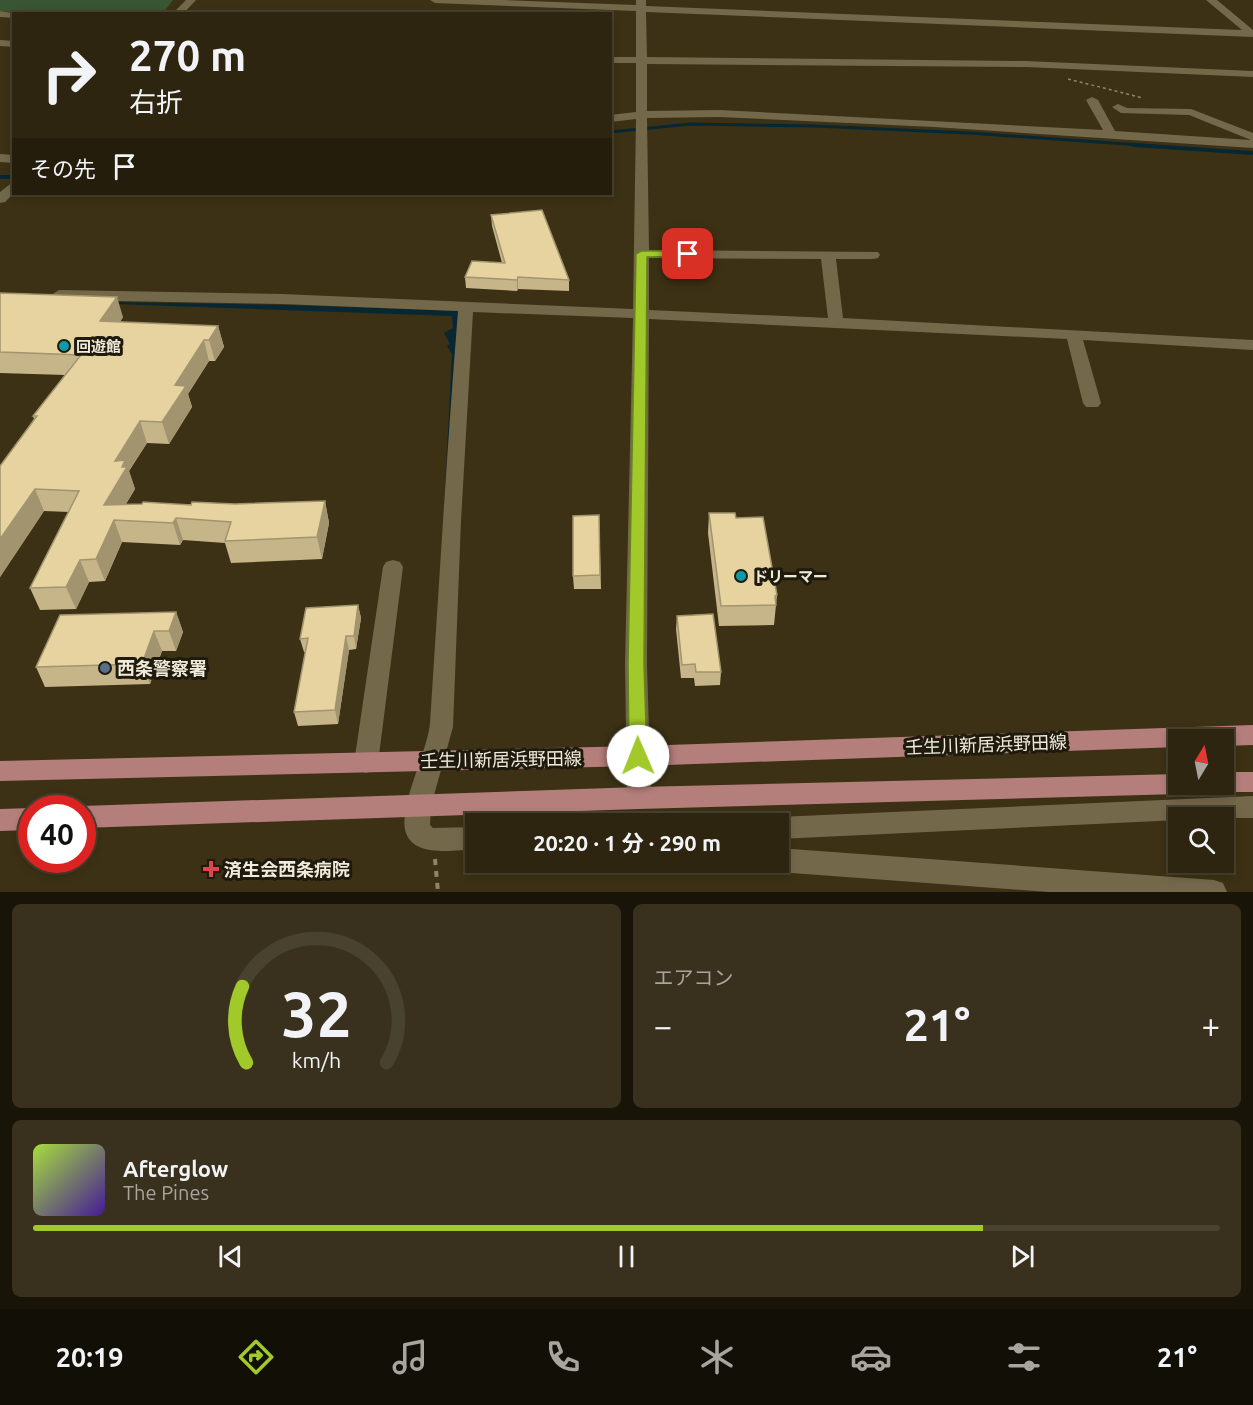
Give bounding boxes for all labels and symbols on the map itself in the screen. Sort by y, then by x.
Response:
pin [662,228,713,279]
place label: 回遊館 [76,338,121,355]
marker: 回遊館 [57,339,71,353]
place label: ドリーマー [753,568,828,585]
marker: ドリーマー [734,569,748,583]
place label: 西条警察署 [117,658,207,678]
marker: 西条警察署 [98,661,112,675]
position arrow [606,724,670,788]
north arrow [1168,729,1234,795]
street label: 壬生川新居浜野田線 [905,731,1067,757]
street label: 壬生川新居浜野田線 [420,748,582,770]
speed limit sign: 40 [18,795,96,873]
place label: 済生会西条病院 [224,859,350,879]
marker: 済生会西条病院 [202,860,220,878]

